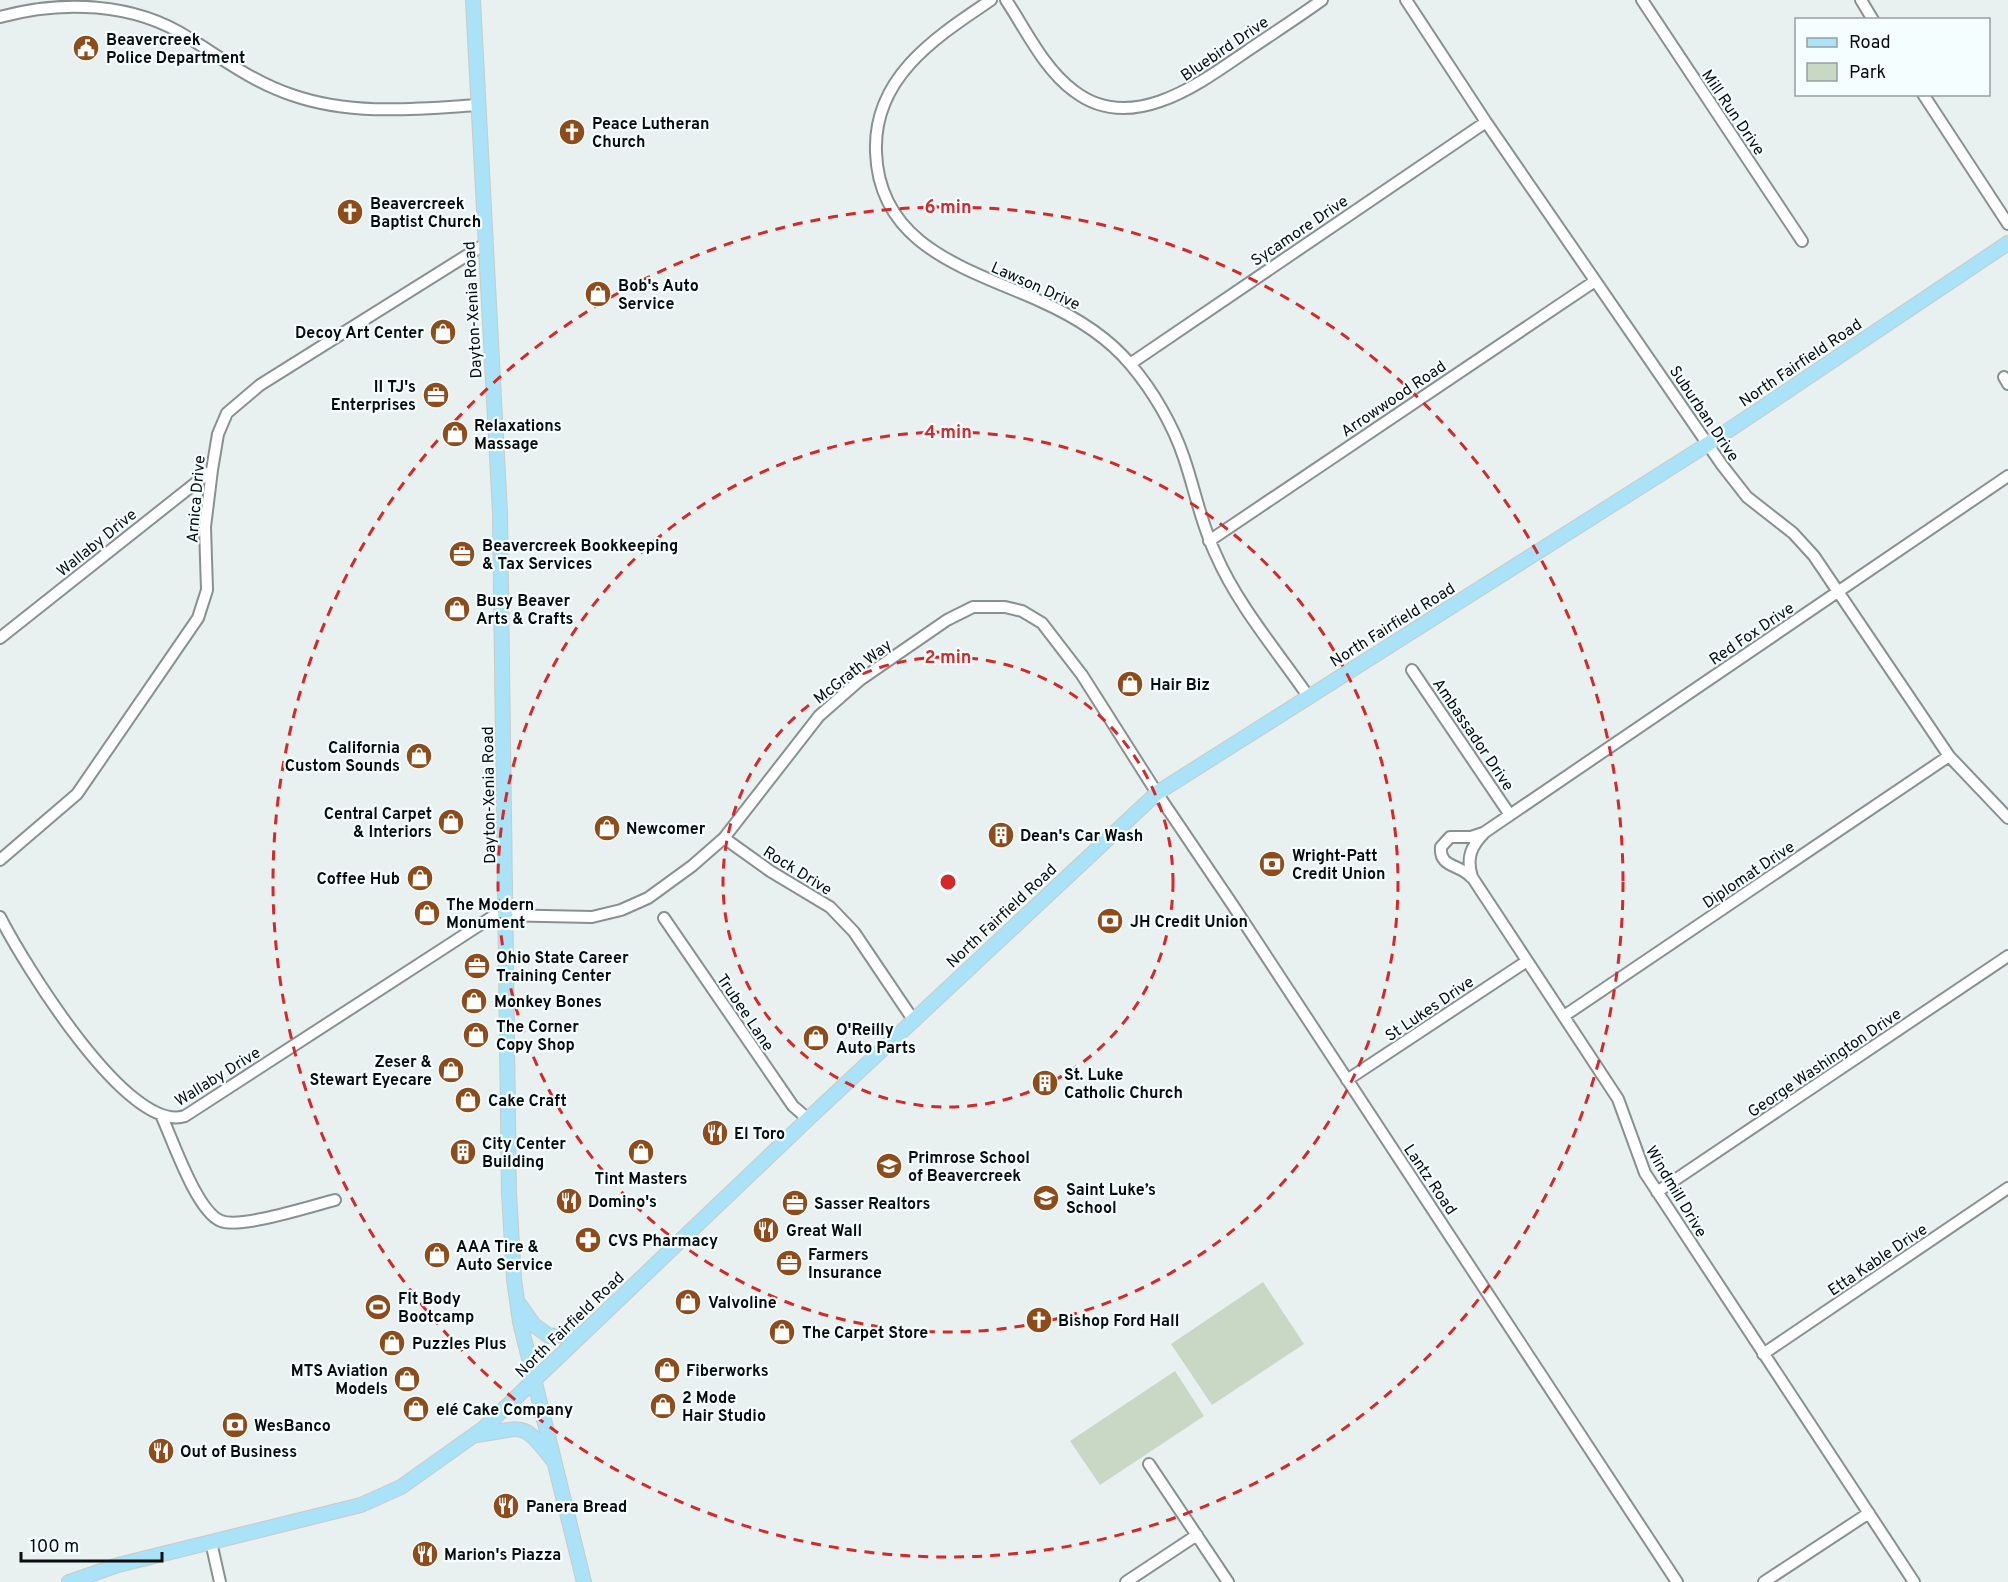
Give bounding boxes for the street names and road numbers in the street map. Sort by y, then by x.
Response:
street label: Bluebird Drive [1177,13,1273,86]
street label: Mill Run Drive [1696,66,1768,160]
street label: Sycamore Drive [1248,192,1352,272]
street label: Dayton-Xenia Road [460,241,488,379]
street label: Lawson Drive [988,258,1083,315]
street label: North Fairfield Road [1736,315,1866,412]
street label: Arrowwood Road [1338,357,1450,442]
street label: Suburban Drive [1664,362,1743,466]
street label: Arnica Drive [183,454,211,544]
street label: Wallaby Drive [53,505,141,582]
street label: North Fairfield Road [1327,579,1459,672]
street label: Red Fox Drive [1706,599,1798,670]
street label: McGrath Way [810,636,896,709]
street label: Ambassador Drive [1427,675,1517,795]
street label: Dayton-Xenia Road [479,726,501,864]
street label: Diplomat Drive [1699,838,1799,914]
street label: Rock Drive [759,843,835,901]
street label: North Fairfield Road [943,860,1062,973]
street label: Trubee Lane [711,971,777,1056]
street label: St Lukes Drive [1382,973,1478,1047]
street label: George Washington Drive [1744,1005,1906,1123]
street label: Wallaby Drive [172,1043,265,1112]
street label: Lantz Road [1398,1141,1460,1219]
street label: Windmill Drive [1640,1143,1710,1242]
street label: Etta Kable Drive [1825,1220,1932,1301]
street label: North Fairfield Road [512,1268,629,1383]

